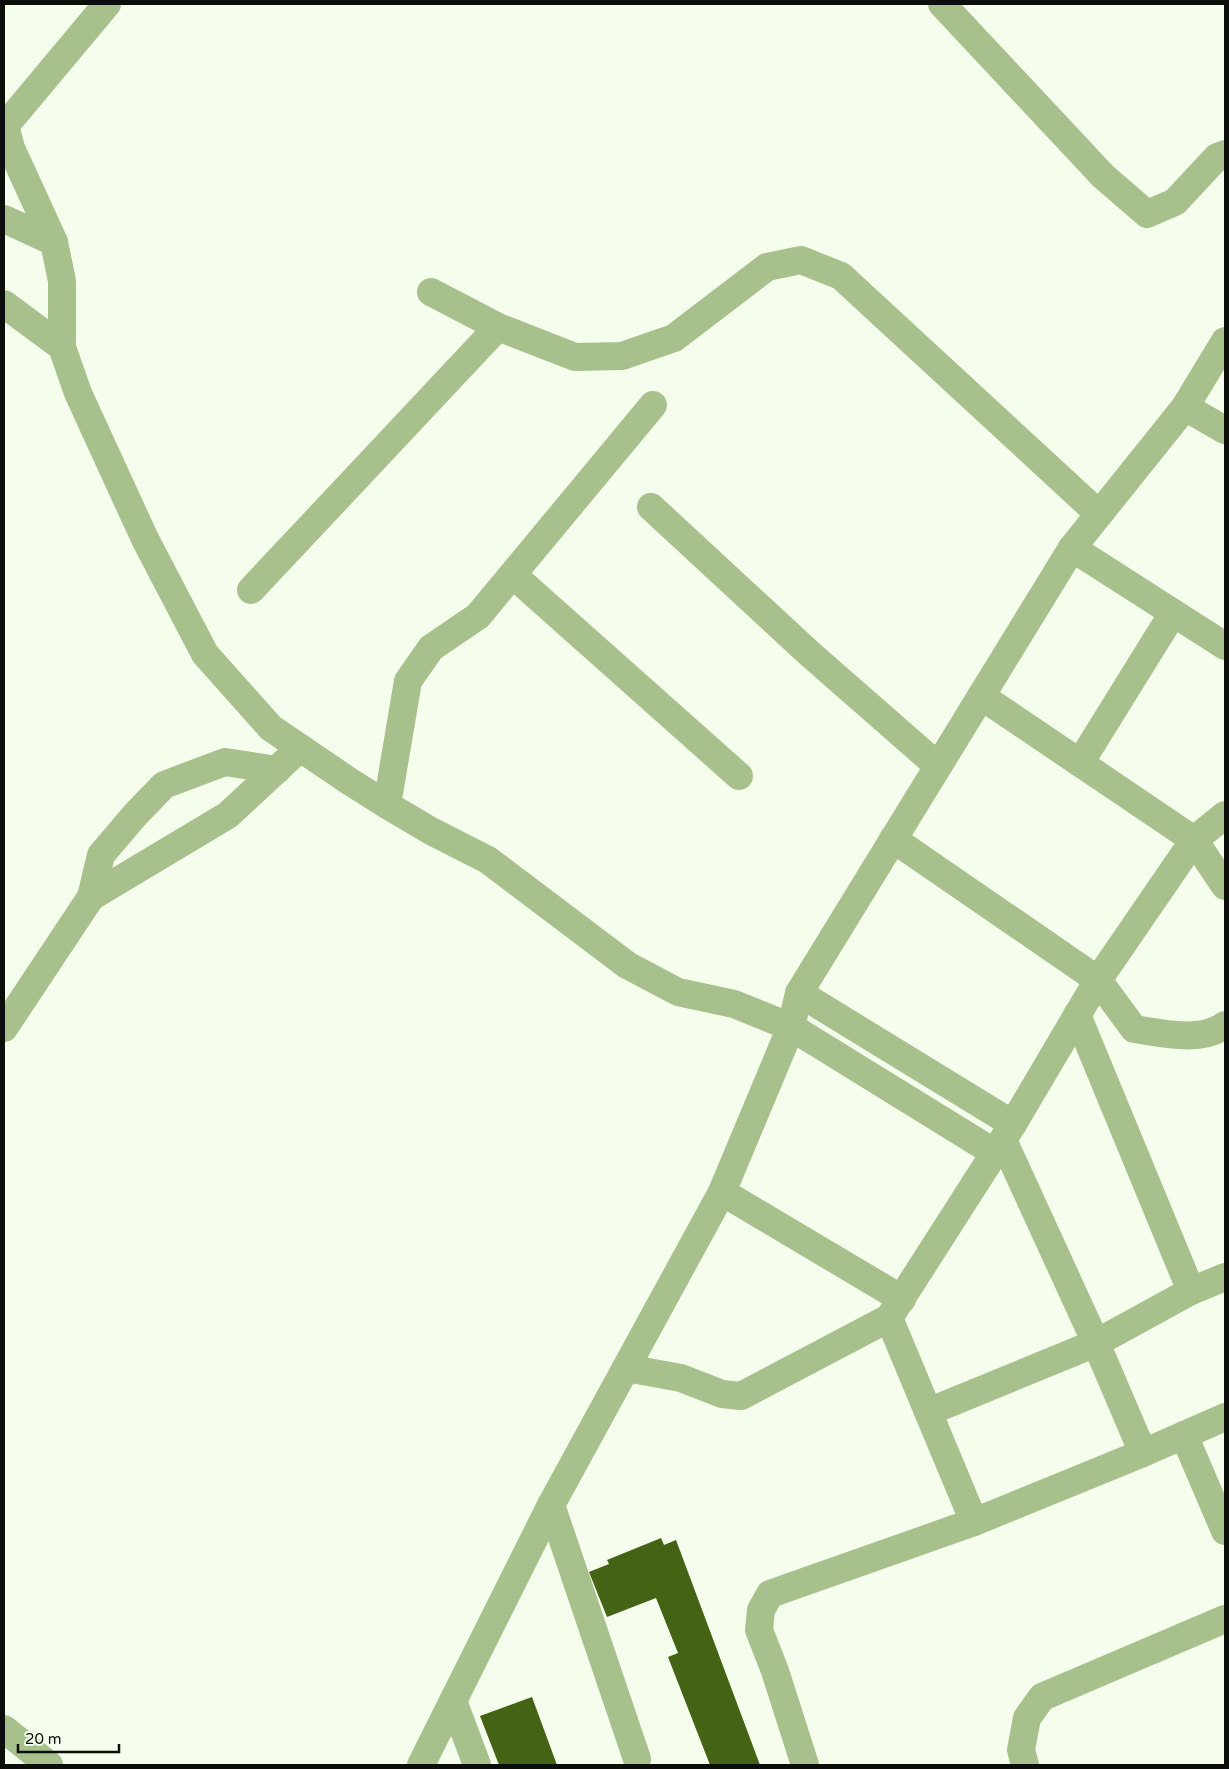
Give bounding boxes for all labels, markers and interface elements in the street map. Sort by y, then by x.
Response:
scale bar [18,1722,119,1754]
text: 20 m [25,1730,62,1748]

